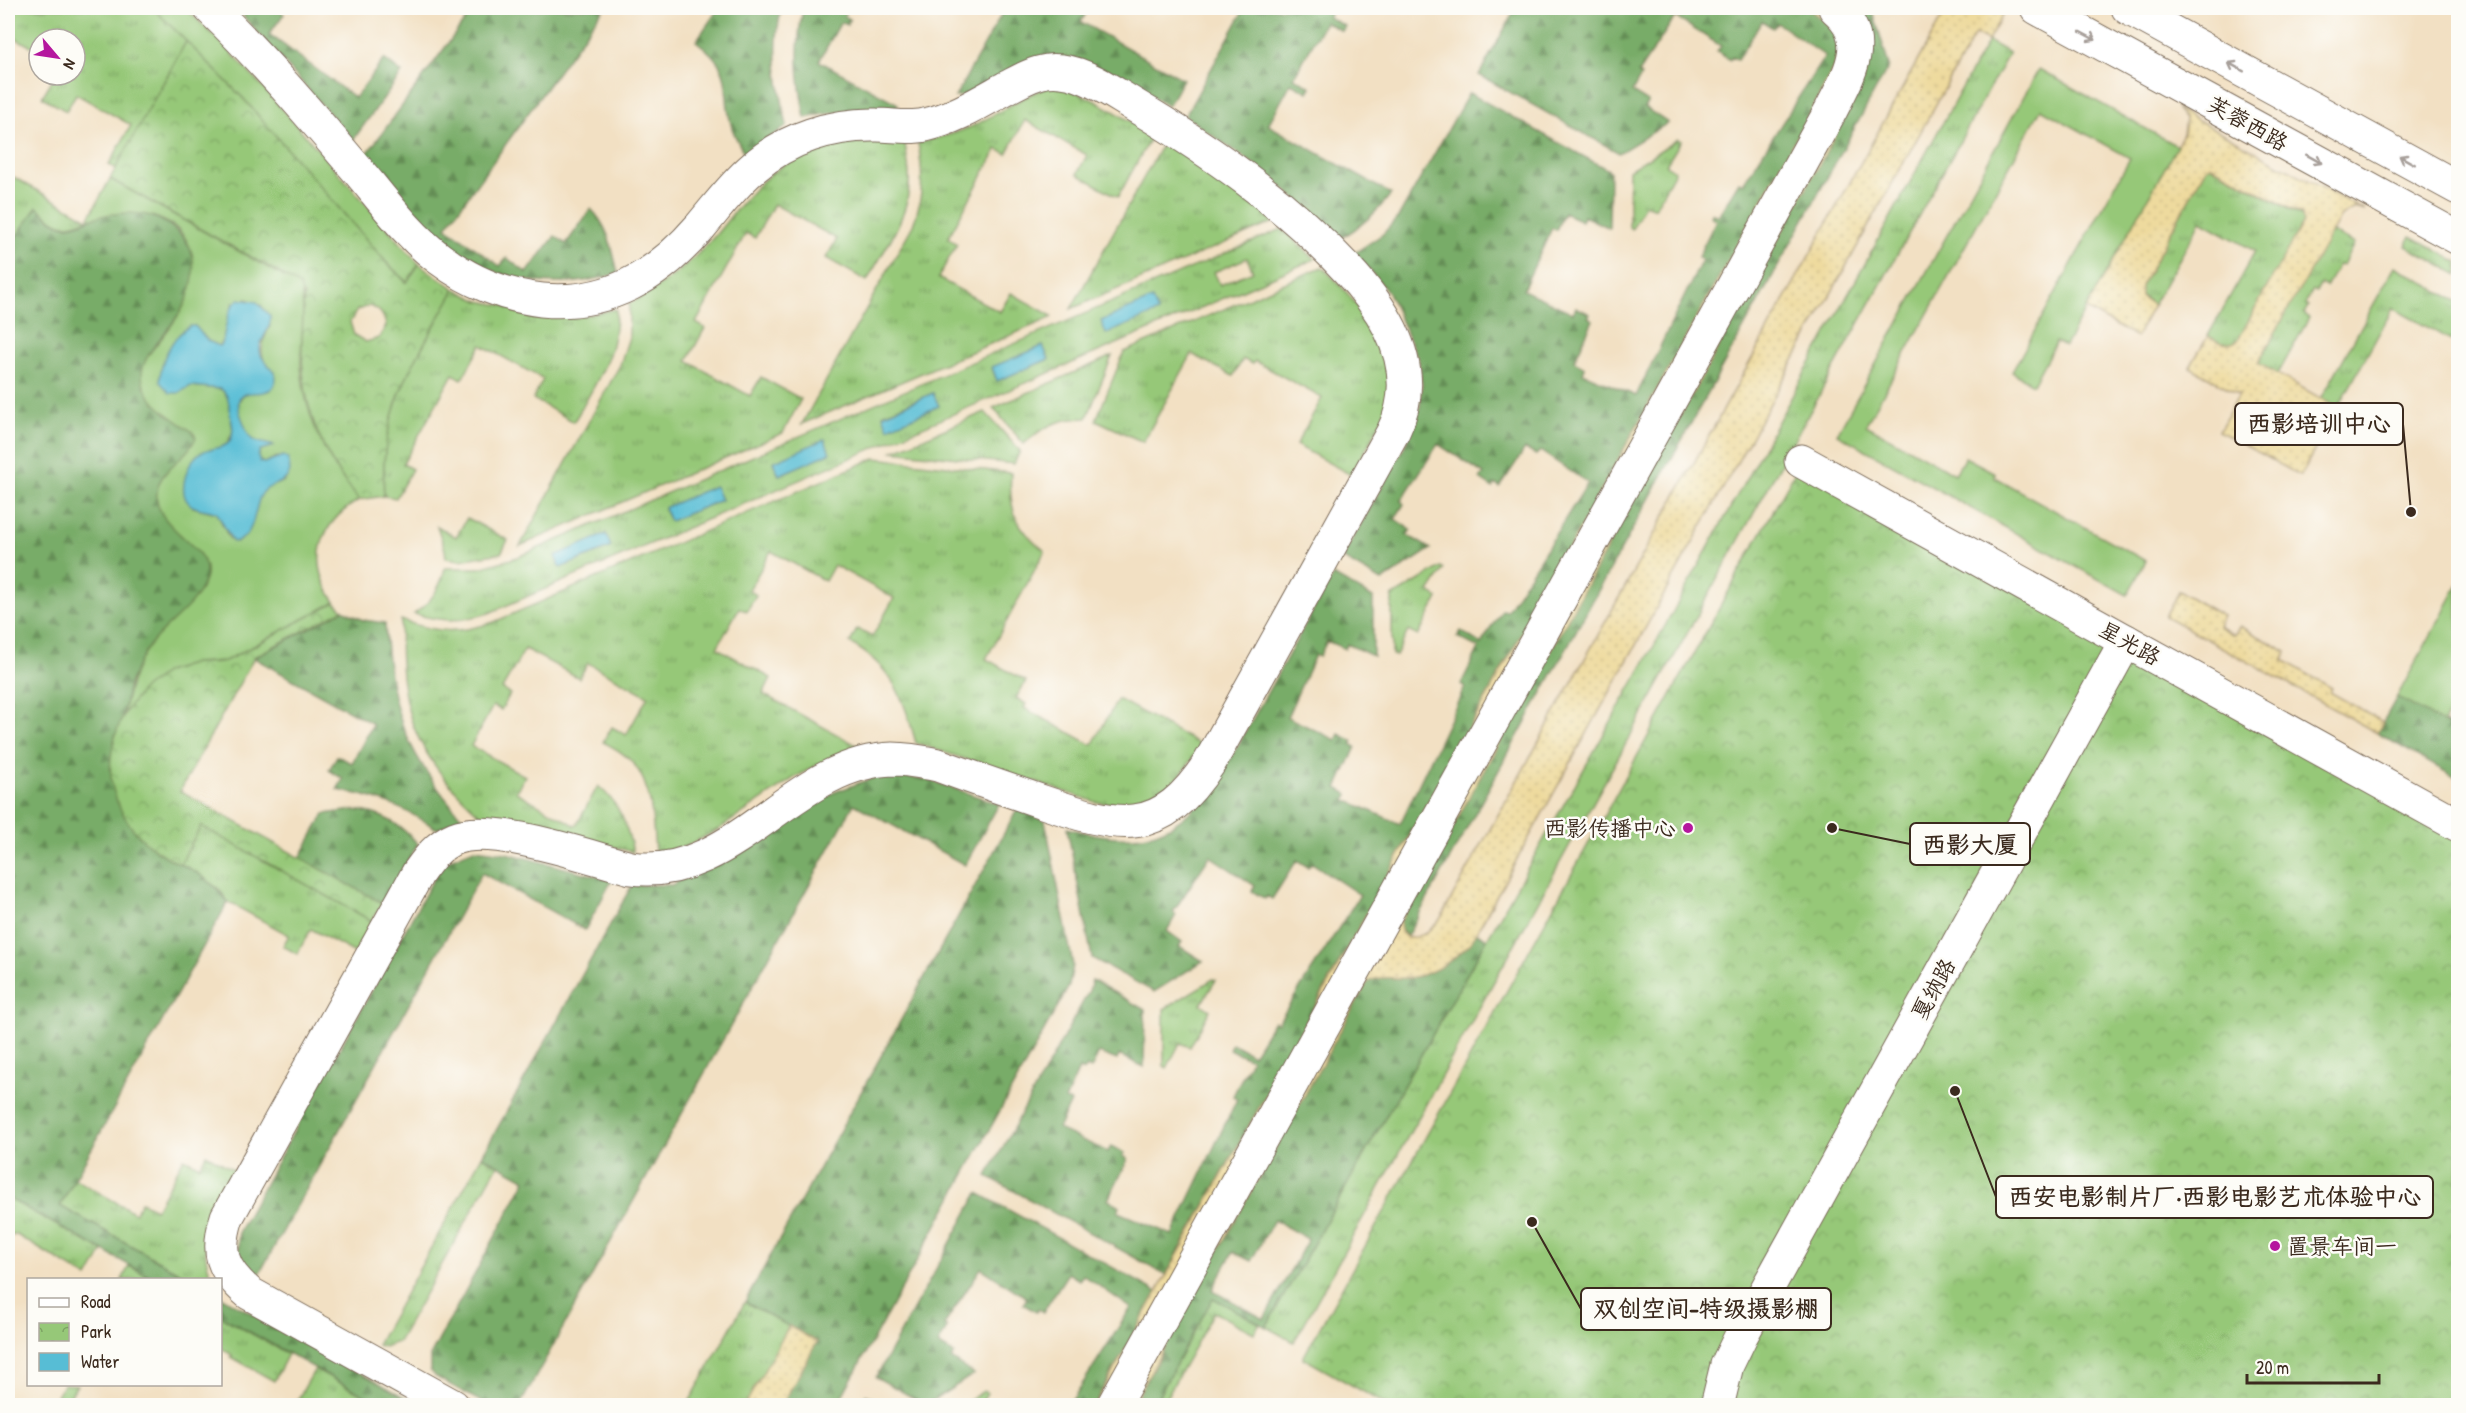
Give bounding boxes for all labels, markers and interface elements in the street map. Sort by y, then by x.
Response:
north arrow [27,27,87,87]
one-way arrow [2079,30,2096,42]
text: N [58,55,82,74]
one-way arrow [2228,60,2245,72]
street label: 芙蓉西路 [2202,89,2294,157]
one-way arrow [2305,154,2323,165]
one-way arrow [2399,154,2416,166]
callout: 西影培训中心 [2235,403,2403,445]
text: 西影培训中心 [2247,407,2391,439]
street label: 星光路 [2094,614,2166,672]
place label: 西影传播中心 [1544,813,1676,843]
marker: 西影传播中心 [1681,821,1695,835]
callout: 西影大厦 [1910,823,2030,865]
text: 西影大厦 [1922,828,2018,860]
street label: 戛纳路 [1904,953,1962,1025]
callout: 西安电影制片厂·西影电影艺术体验中心 [1996,1176,2433,1218]
text: 西安电影制片厂·西影电影艺术体验中心 [2009,1180,2421,1212]
place label: 置景车间一 [2287,1231,2397,1261]
marker: 置景车间一 [2268,1239,2282,1253]
legend [27,1278,222,1386]
callout: 双创空间-特级摄影棚 [1581,1288,1831,1330]
text: Road [81,1289,111,1314]
text: 双创空间-特级摄影棚 [1593,1292,1819,1324]
text: Park [81,1319,112,1344]
scale bar [2247,1347,2379,1385]
text: Water [81,1349,119,1374]
text: 20 m [2256,1355,2289,1380]

